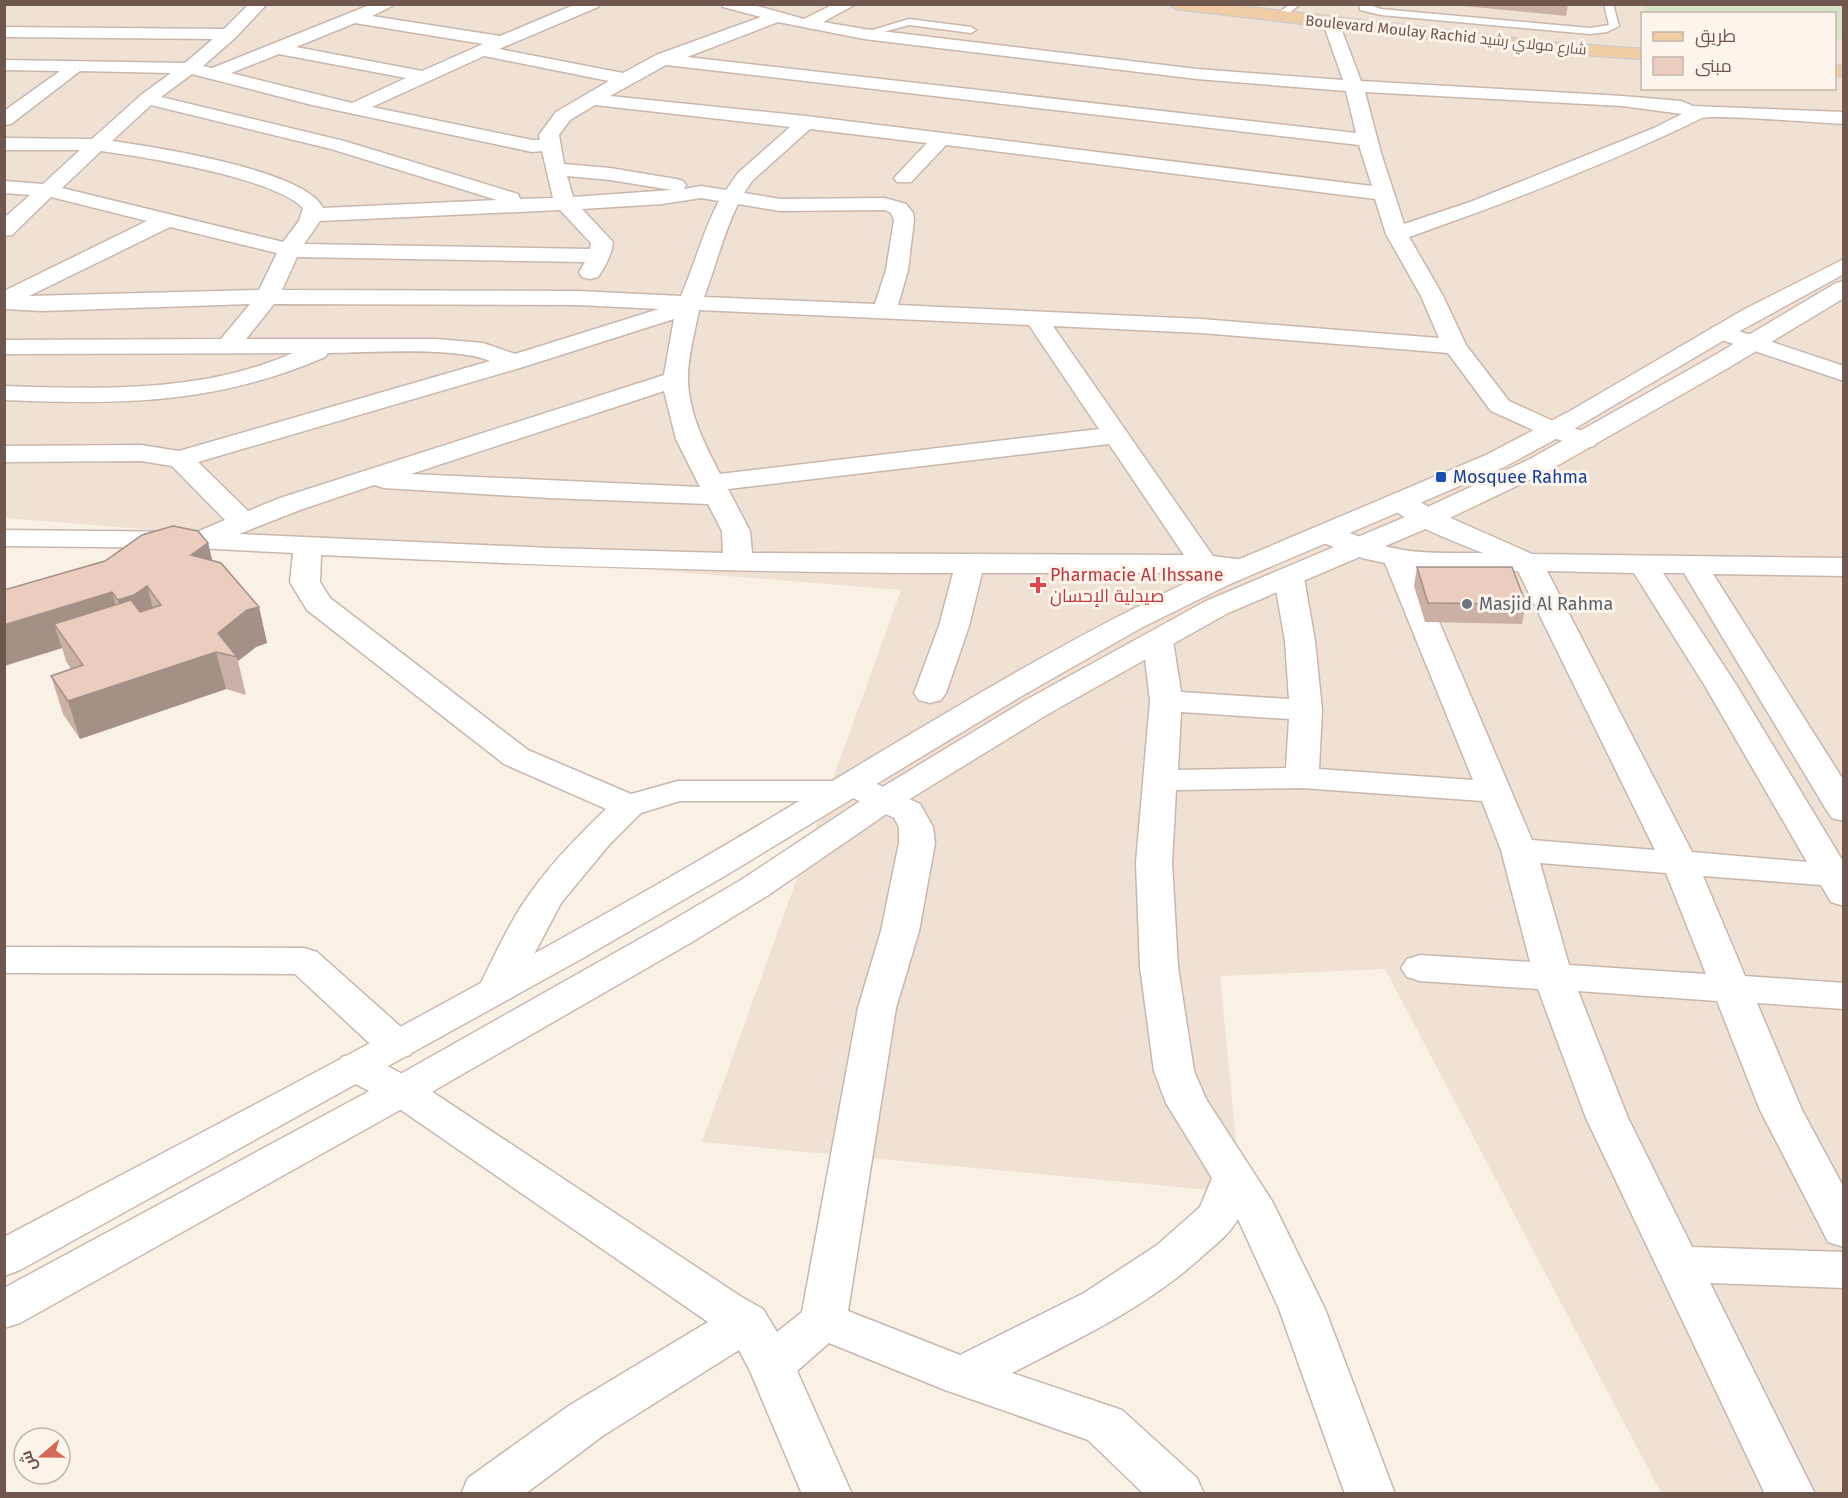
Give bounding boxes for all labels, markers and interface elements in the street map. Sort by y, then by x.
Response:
street label: Boulevard Moulay Rachid شارع مولاي رشيد [1304,11,1588,62]
legend [1641,12,1836,90]
text: طريق [1695,25,1736,48]
text: مبنى [1695,55,1732,77]
place label: Mosquee Rahma [1453,466,1588,488]
marker: Mosquee Rahma [1434,470,1448,484]
place label: Pharmacie Al Ihssane صيدلية الإحسان [1050,564,1224,607]
marker: Pharmacie Al Ihssane صيدلية الإحسان [1031,578,1045,592]
place label: Masjid Al Rahma [1479,593,1613,615]
marker: Masjid Al Rahma [1460,597,1474,611]
north arrow [12,1426,72,1486]
text: ش [16,1448,41,1474]

